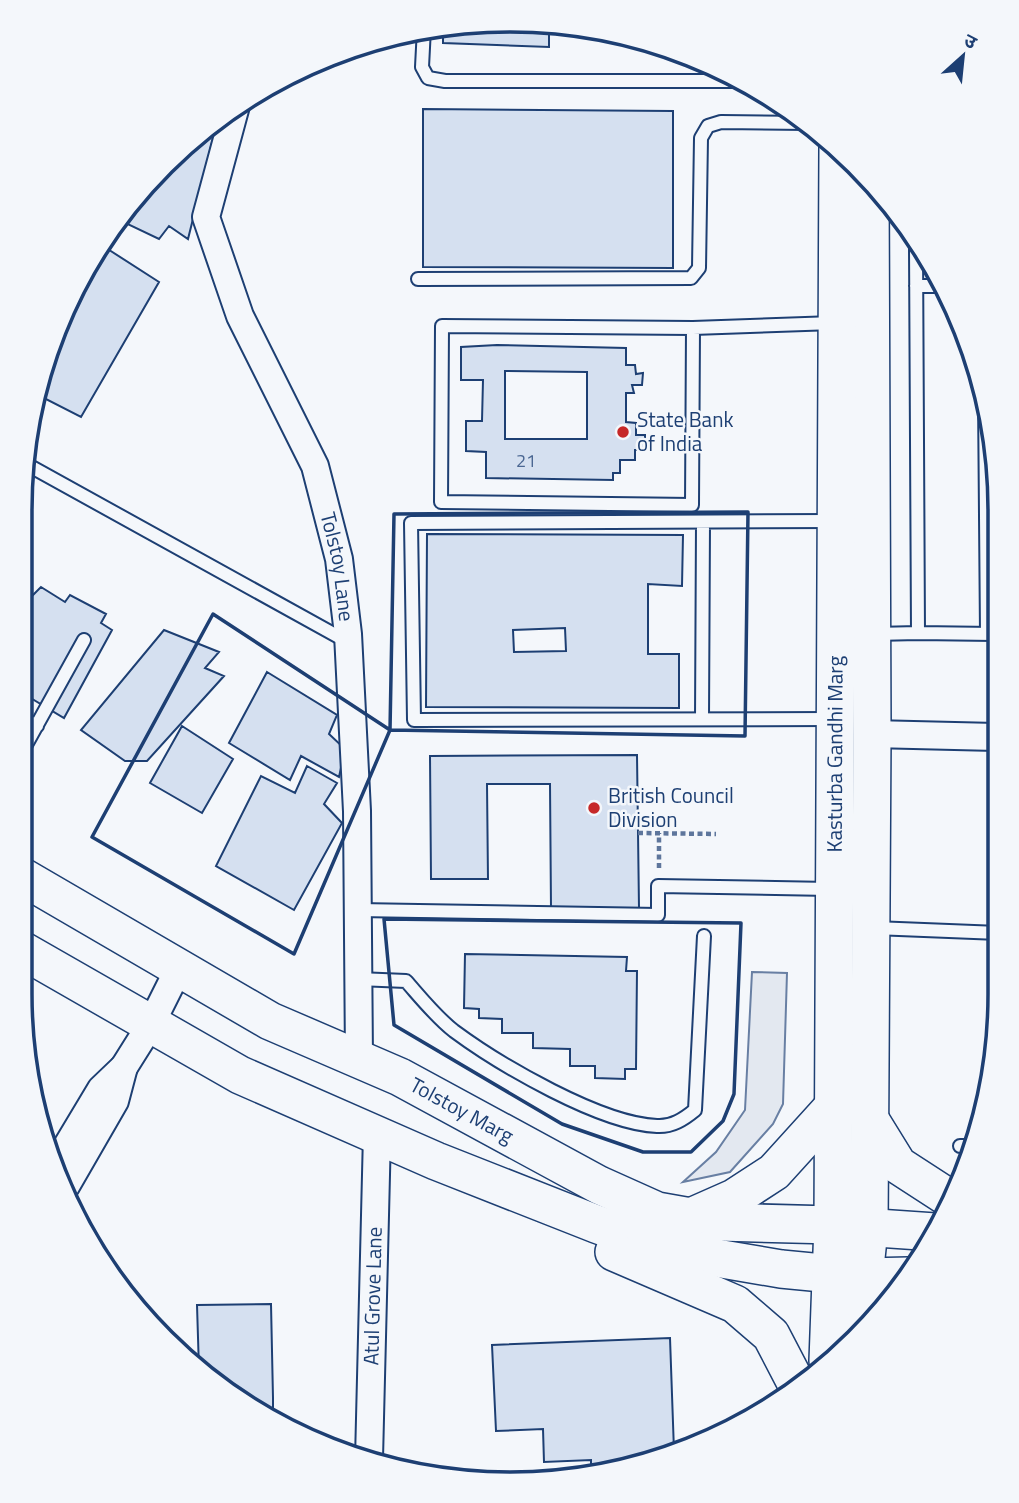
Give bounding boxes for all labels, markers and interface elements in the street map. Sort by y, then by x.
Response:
north arrow [928,21,998,91]
text: उ [959,25,983,56]
place label: State Bank of India [637,403,733,459]
marker: State Bank of India [615,424,631,440]
house number: 21 [516,447,536,474]
street label: Tolstoy Lane [313,509,363,623]
street label: Kasturba Gandhi Marg [818,655,851,853]
place label: British Council Division [608,779,734,835]
marker: British Council Division [586,800,602,816]
street label: Tolstoy Marg [405,1068,520,1151]
street label: Atul Grove Lane [354,1226,390,1366]

